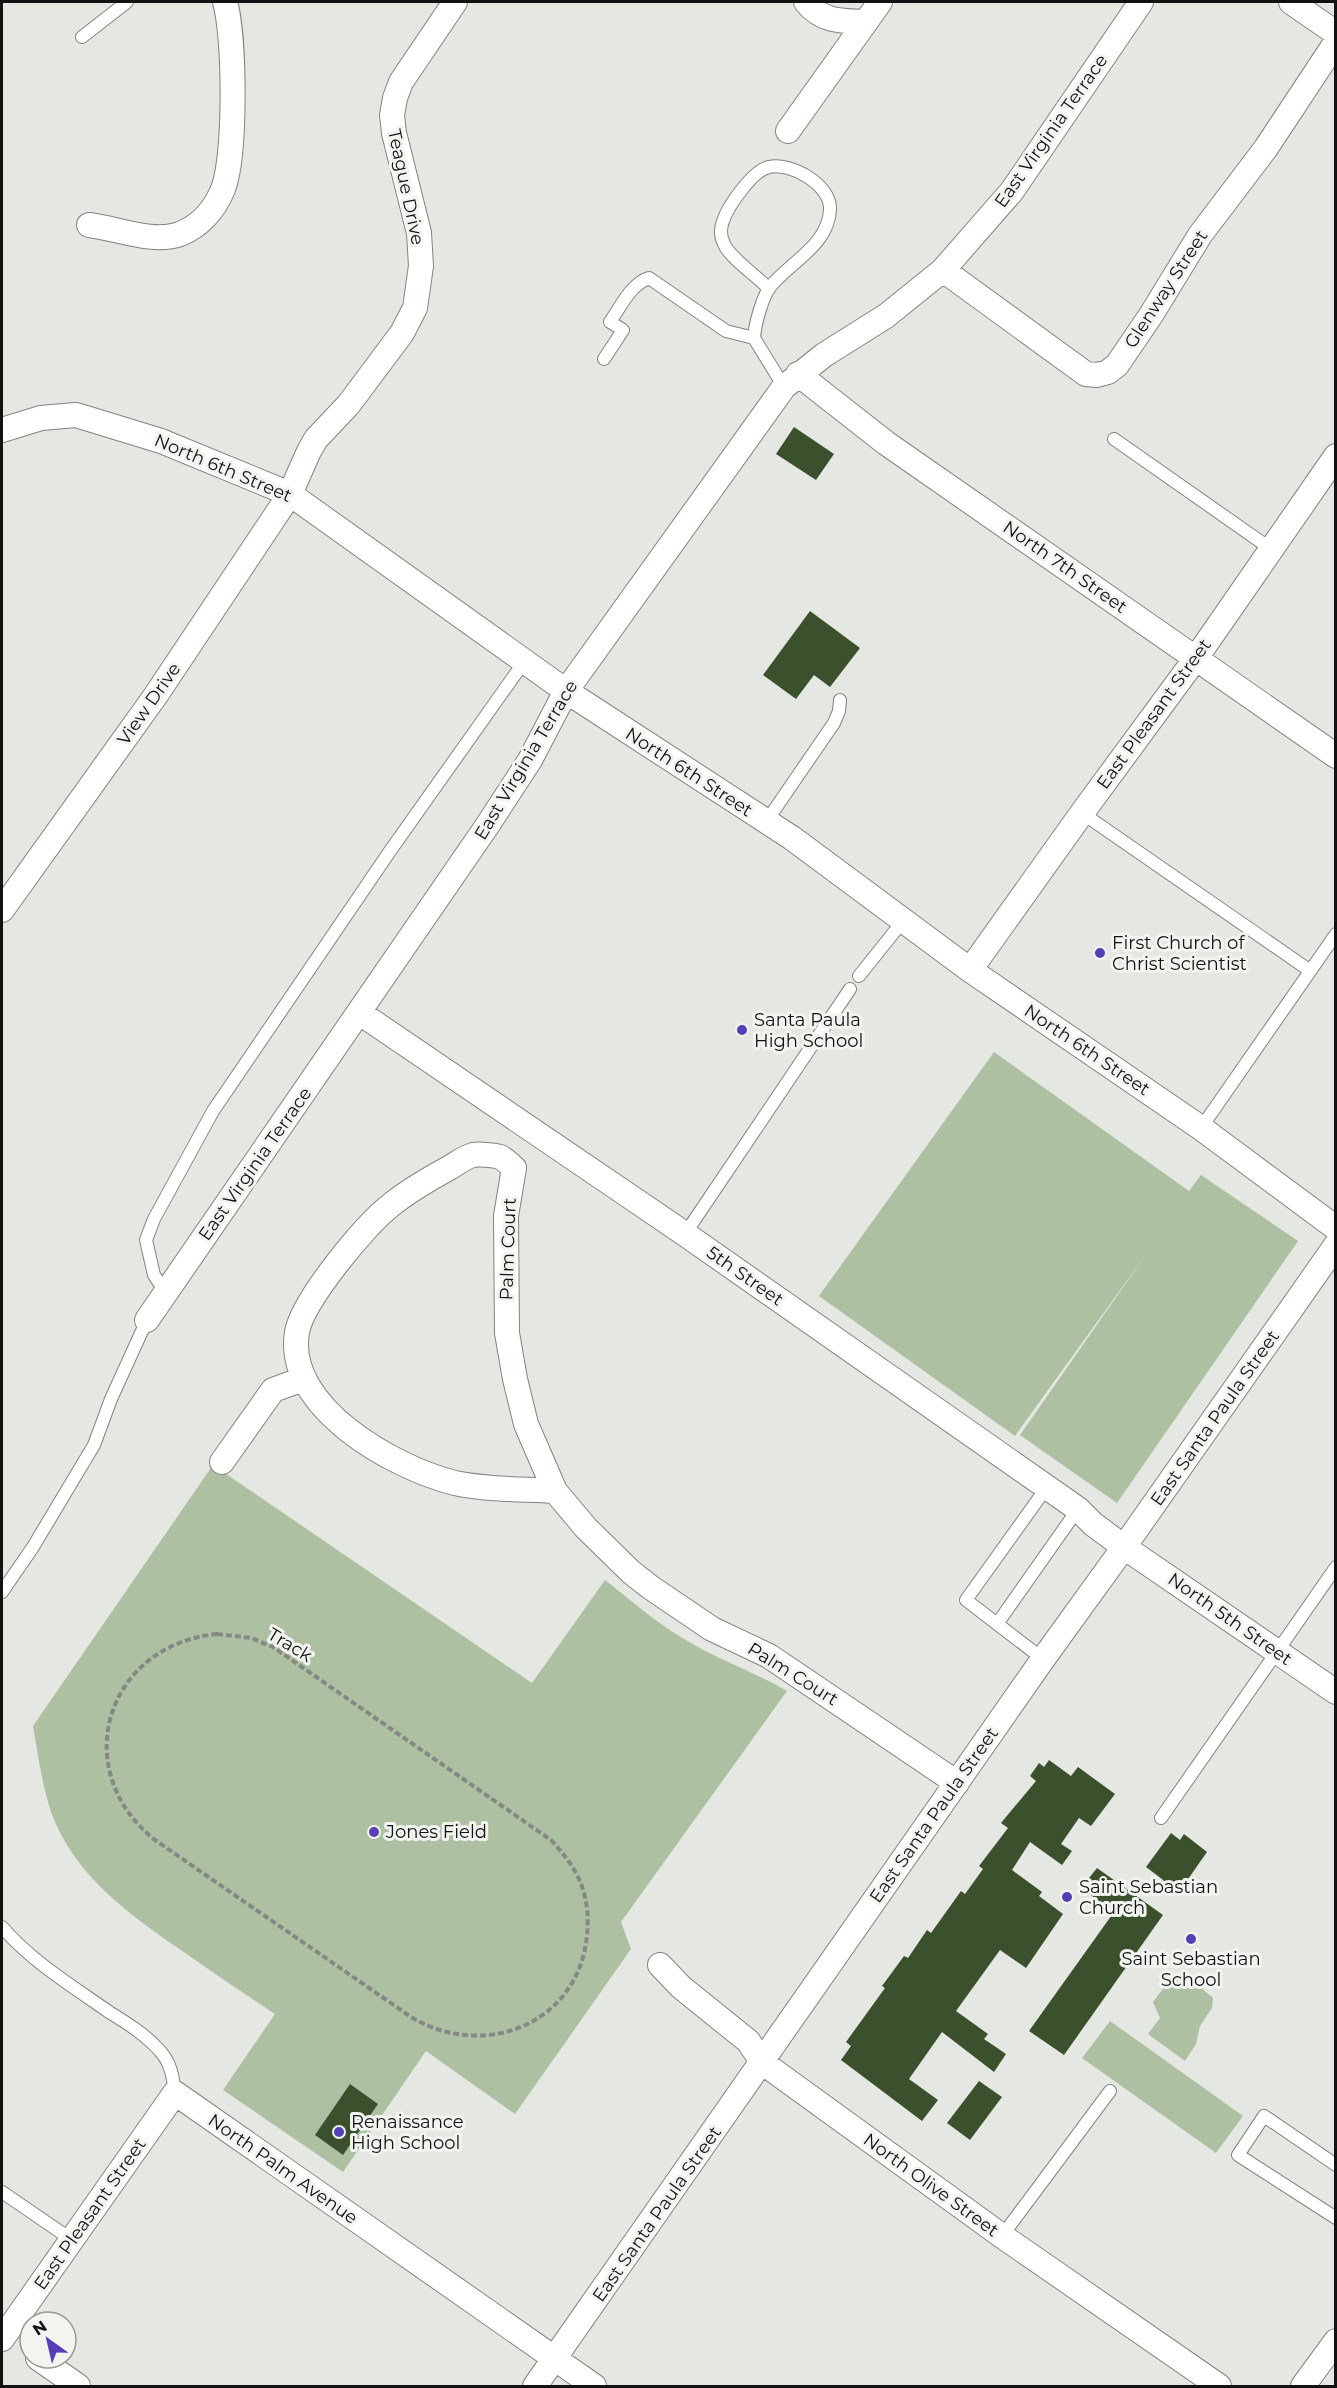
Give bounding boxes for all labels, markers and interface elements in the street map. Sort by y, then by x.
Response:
street label: East Virginia Terrace [990,50,1112,212]
street label: Teague Drive [383,127,429,247]
street label: Glenway Street [1120,226,1212,352]
street label: North 6th Street [151,429,295,507]
street label: North 7th Street [999,516,1131,618]
street label: East Pleasant Street [1092,635,1216,793]
street label: View Drive [113,658,185,749]
street label: East Virginia Terrace [470,676,582,844]
street label: North 6th Street [621,723,757,821]
place label: First Church of Christ Scientist [1112,932,1247,975]
marker: First Church of Christ Scientist [1093,946,1107,960]
street label: North 6th Street [1020,1000,1154,1100]
place label: Santa Paula High School [754,1009,863,1052]
marker: Santa Paula High School [735,1023,749,1037]
street label: East Virginia Terrace [194,1083,316,1245]
street label: Palm Court [495,1197,521,1301]
street label: 5th Street [702,1242,788,1310]
street label: East Santa Paula Street [1146,1326,1284,1510]
street label: North 5th Street [1164,1568,1296,1670]
street label: Track [264,1623,316,1667]
street label: Palm Court [744,1638,842,1710]
street label: East Santa Paula Street [865,1723,1003,1907]
place label: Jones Field [385,1821,487,1843]
marker: Jones Field [367,1825,381,1839]
place label: Saint Sebastian Church [1079,1876,1218,1919]
marker: Saint Sebastian Church [1060,1890,1074,1904]
marker: Saint Sebastian School [1184,1932,1198,1946]
place label: Saint Sebastian School [1121,1948,1261,1991]
street label: North Palm Avenue [204,2109,362,2229]
place label: Renaissance High School [351,2111,464,2154]
street label: East Santa Paula Street [588,2122,726,2306]
marker: Renaissance High School [332,2125,346,2139]
street label: North Olive Street [859,2129,1003,2241]
street label: East Pleasant Street [29,2134,151,2294]
north arrow [18,2310,78,2370]
text: N [29,2316,51,2339]

